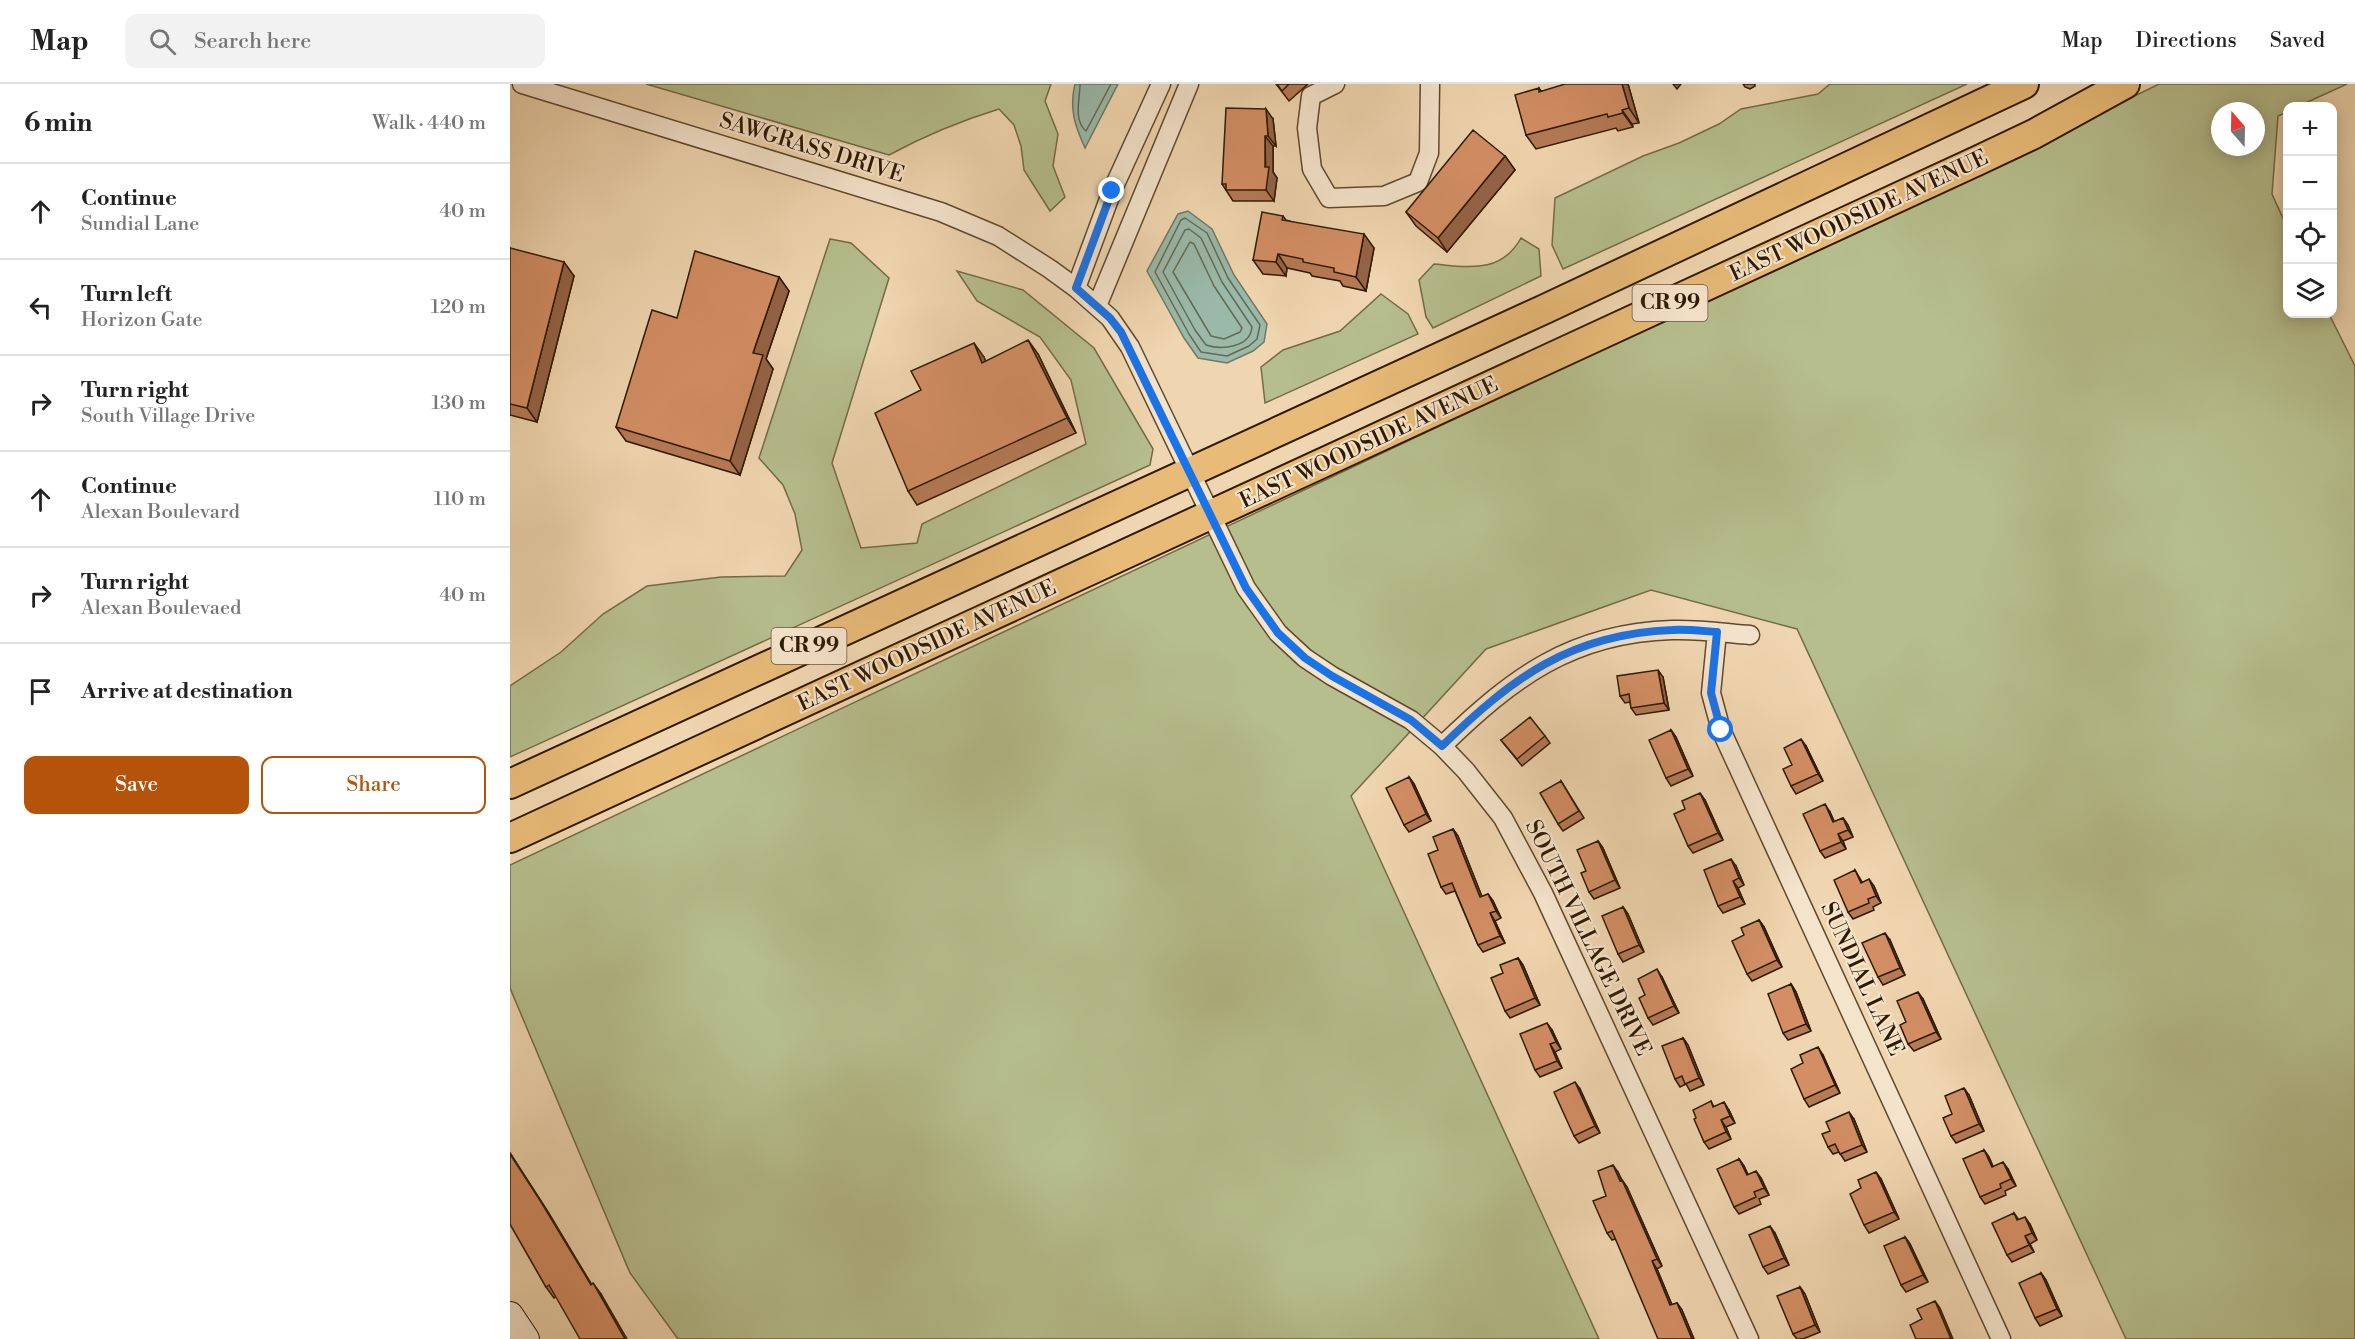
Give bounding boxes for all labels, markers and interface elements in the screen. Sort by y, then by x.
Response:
search box [125,14,545,68]
text: Map [30,24,89,59]
icon: search [146,25,179,58]
text: Search here [194,28,311,55]
text: Map [2061,28,2103,54]
text: Directions [2136,28,2237,54]
text: Saved [2270,28,2325,54]
north arrow [2211,102,2265,156]
map controls [2283,102,2337,318]
button: + [2283,102,2337,156]
text: 6 min [24,107,92,139]
street label: SAWGRASS DRIVE [716,107,908,189]
text: Walk · 440 m [372,111,486,136]
street label: EAST WOODSIDE AVENUE [1725,144,1993,288]
button: − [2283,156,2337,210]
route end [1098,177,1124,203]
text: Continue [81,185,177,212]
icon: ahead [24,195,57,228]
text: 40 m [439,199,486,224]
button: locate [2283,210,2337,264]
text: Sundial Lane [81,212,199,237]
button: layers [2283,264,2337,318]
text: Turn left [81,281,172,308]
road number: CR 99 [1632,285,1708,321]
icon: left [24,291,57,324]
text: 120 m [431,295,486,320]
text: Horizon Gate [81,308,203,333]
street label: EAST WOODSIDE AVENUE [1235,371,1503,515]
text: Turn right [81,377,189,404]
icon: right [24,387,57,420]
text: 130 m [431,391,486,416]
text: South Village Drive [81,404,255,429]
text: Continue [81,473,177,500]
icon: ahead [24,483,57,516]
text: 110 m [434,487,486,512]
text: Alexan Boulevard [81,500,240,525]
text: Turn right [81,569,189,596]
street label: EAST WOODSIDE AVENUE [793,574,1061,718]
icon: right [24,579,57,612]
text: 40 m [439,583,486,608]
text: Alexan Boulevaed [81,596,241,621]
road number: CR 99 [772,628,846,664]
icon: arrive [24,675,57,708]
text: Arrive at destination [81,678,293,705]
route start [1707,716,1733,742]
button: Save [24,756,249,814]
button: Share [261,756,486,814]
street label: SOUTH VILLAGE DRIVE [1519,816,1657,1060]
street label: SUNDIAL LANE [1815,898,1909,1060]

